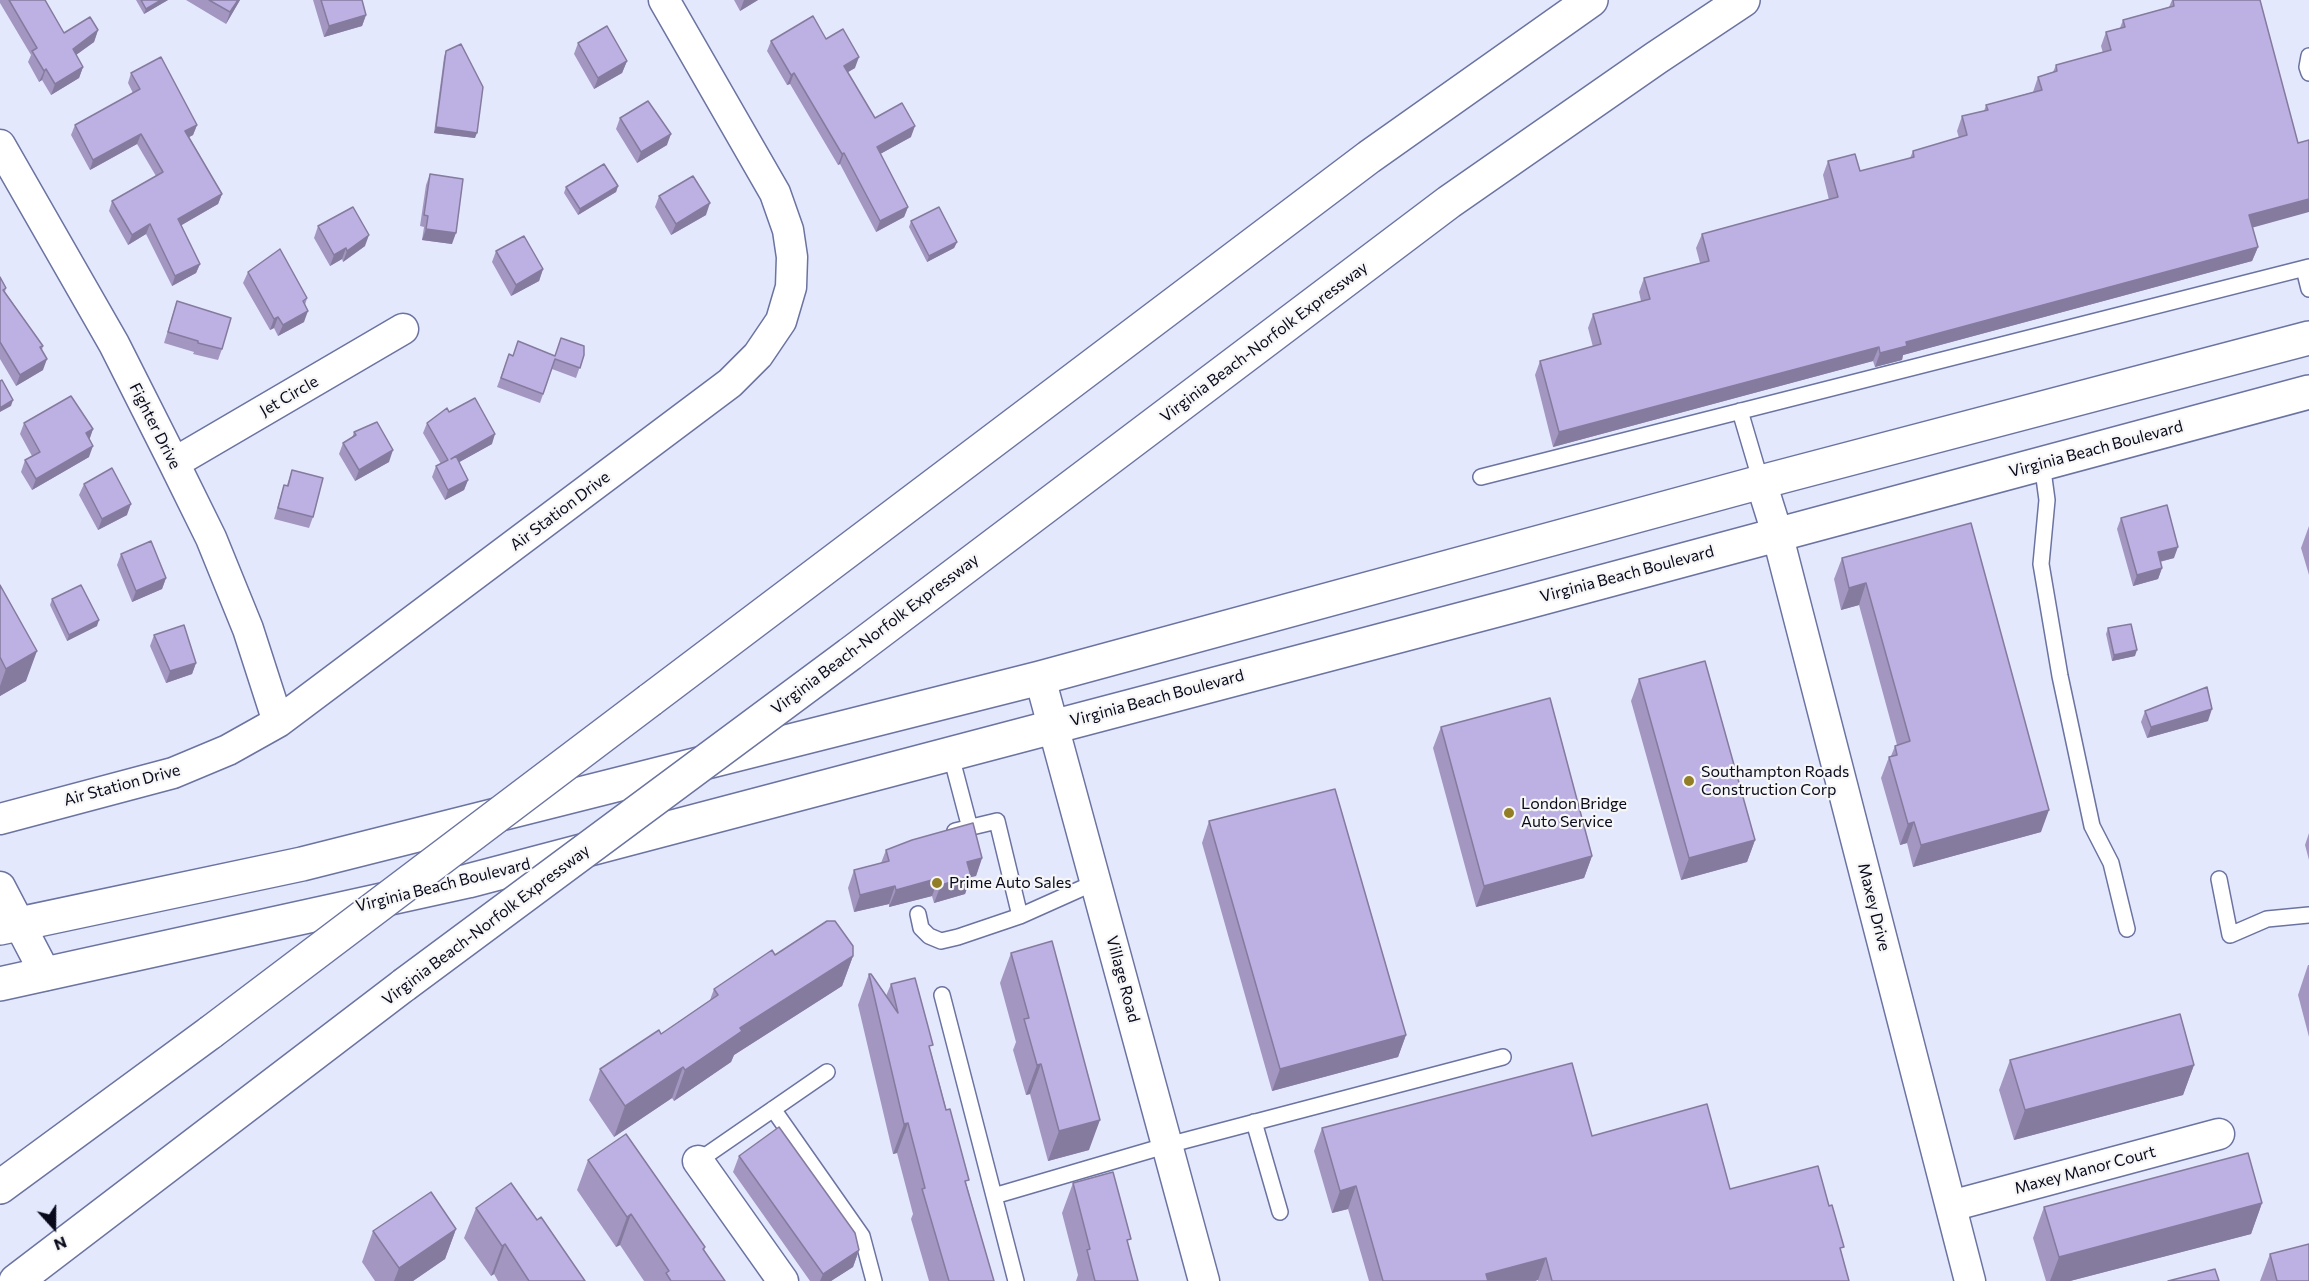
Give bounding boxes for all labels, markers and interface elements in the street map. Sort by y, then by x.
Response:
street label: Virginia Beach-Norfolk Expressway [1156,258,1372,426]
street label: Jet Circle [256,372,322,420]
street label: Fighter Drive [125,380,185,472]
street label: Virginia Beach Boulevard [2007,417,2185,481]
street label: Air Station Drive [506,467,614,555]
street label: Virginia Beach Boulevard [1538,542,1716,606]
street label: Virginia Beach-Norfolk Expressway [767,550,983,718]
street label: Virginia Beach Boulevard [1068,666,1246,730]
street label: Air Station Drive [62,760,182,810]
place label: Southampton Roads Construction Corp [1701,762,1849,800]
marker: Southampton Roads Construction Corp [1682,774,1696,788]
place label: London Bridge Auto Service [1521,794,1627,832]
marker: London Bridge Auto Service [1502,806,1516,820]
street label: Virginia Beach-Norfolk Expressway [378,841,594,1009]
street label: Virginia Beach Boulevard [354,854,532,916]
street label: Maxey Drive [1854,861,1894,953]
place label: Prime Auto Sales [949,873,1071,893]
marker: Prime Auto Sales [930,876,944,890]
street label: Village Road [1102,934,1144,1024]
street label: Maxey Manor Court [2012,1142,2158,1198]
north arrow [24,1197,84,1257]
text: N [52,1233,70,1255]

